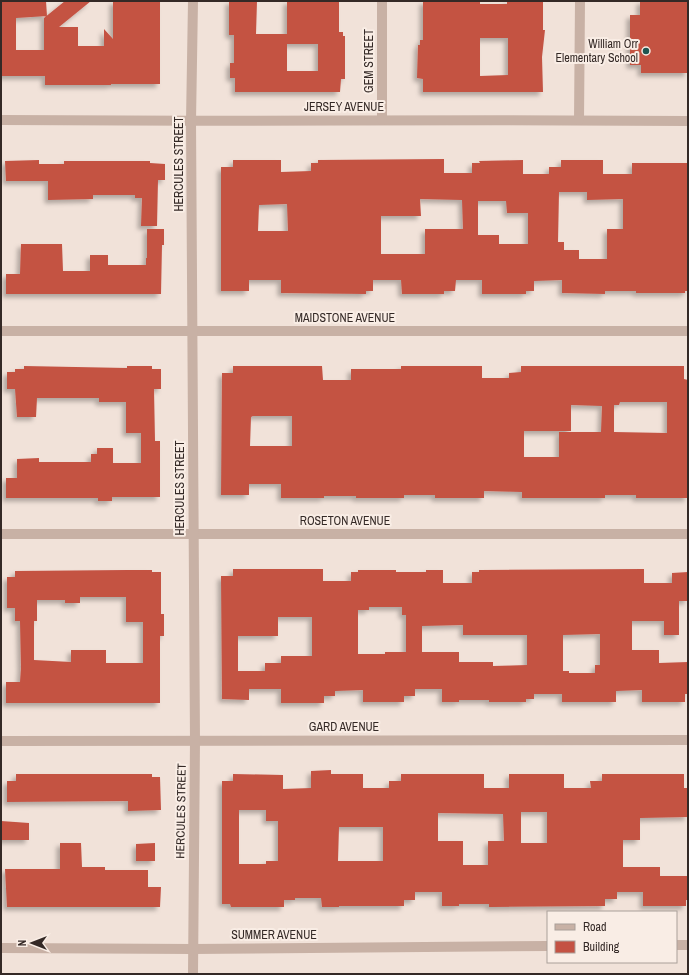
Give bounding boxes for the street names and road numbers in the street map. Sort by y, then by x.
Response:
street label: GEM STREET [361,29,377,93]
street label: JERSEY AVENUE [304,99,384,115]
street label: HERCULES STREET [171,116,187,212]
street label: MAIDSTONE AVENUE [295,310,395,326]
street label: HERCULES STREET [172,440,188,536]
street label: ROSETON AVENUE [300,513,390,529]
street label: GARD AVENUE [309,719,379,735]
street label: HERCULES STREET [172,763,190,859]
street label: SUMMER AVENUE [231,927,317,943]

